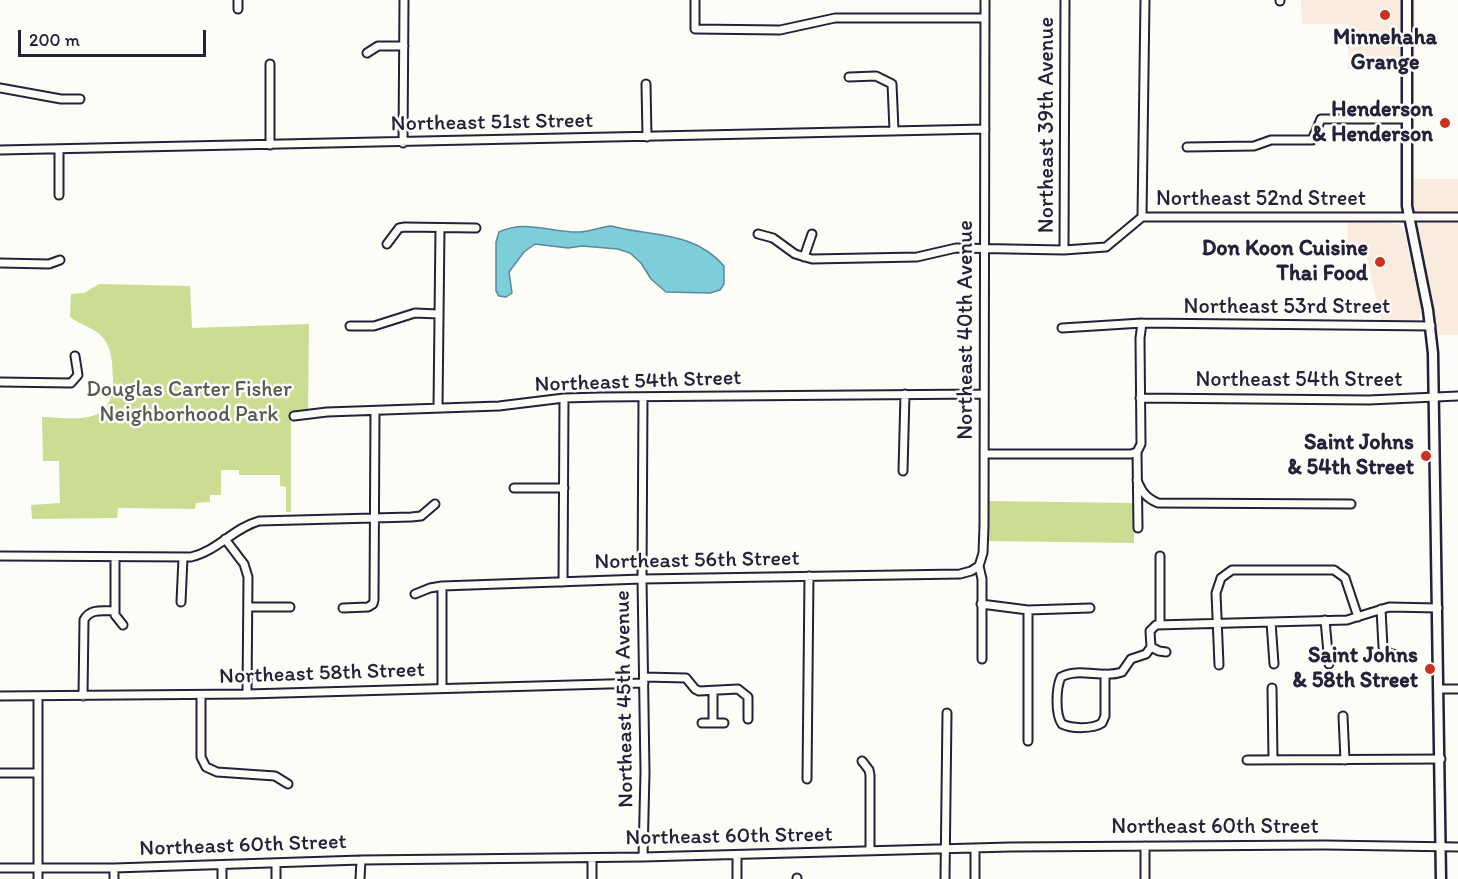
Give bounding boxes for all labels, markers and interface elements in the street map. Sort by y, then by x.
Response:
marker: Minnehaha Grange [1378,8,1392,22]
street label: Northeast 39th Avenue [1034,17,1060,233]
scale bar [21,18,208,56]
place label: Minnehaha Grange [1333,25,1437,76]
text: 200 m [29,29,80,51]
place label: Henderson & Henderson [1312,97,1433,148]
street label: Northeast 51st Street [391,108,593,138]
marker: Henderson & Henderson [1438,116,1452,130]
street label: Northeast 52nd Street [1156,186,1366,212]
street label: Northeast 40th Avenue [953,220,979,440]
place label: Don Koon Cuisine Thai Food [1202,236,1368,288]
marker: Don Koon Cuisine Thai Food [1373,255,1387,269]
street label: Northeast 53rd Street [1184,294,1390,320]
street label: Northeast 54th Street [534,365,742,399]
street label: Northeast 54th Street [1196,367,1402,393]
park label: Douglas Carter Fisher Neighborhood Park [86,377,292,428]
place label: Saint Johns & 54th Street [1287,430,1414,482]
marker: Saint Johns & 54th Street [1419,449,1433,463]
street label: Northeast 56th Street [594,546,800,576]
street label: Northeast 45th Avenue [610,590,640,808]
place label: Saint Johns & 58th Street [1293,643,1418,694]
street label: Northeast 58th Street [219,657,425,691]
marker: Saint Johns & 58th Street [1423,662,1437,676]
street label: Northeast 60th Street [1111,814,1319,840]
street label: Northeast 60th Street [625,822,833,852]
street label: Northeast 60th Street [139,829,347,863]

